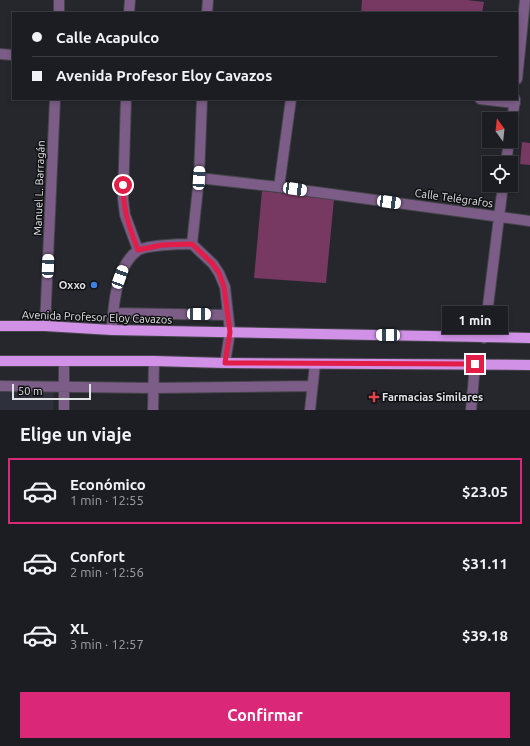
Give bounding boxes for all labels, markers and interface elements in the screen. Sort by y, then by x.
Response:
text: Calle Acapulco [56,29,159,46]
text: Avenida Profesor Eloy Cavazos [56,67,272,84]
north arrow [482,112,518,148]
map controls [482,112,518,192]
street label: Manuel L. Barragán [31,140,47,236]
button: locate [482,156,518,192]
car [192,166,206,190]
route start [114,176,132,194]
car [282,181,308,197]
street label: Calle Telégrafos [414,187,494,209]
car [376,194,402,210]
car [42,254,54,278]
car [110,264,130,290]
place label: Oxxo [59,279,86,291]
marker: Oxxo [89,280,99,290]
callout: 1 min [442,306,508,334]
street label: Avenida Profesor Eloy Cavazos [22,308,172,326]
car [187,308,211,320]
text: 1 min [459,313,491,327]
car [376,329,400,341]
route end [466,355,484,373]
scale bar [12,382,91,401]
text: 50 m [18,385,42,397]
place label: Farmacias Similares [382,391,483,403]
marker: Farmacias Similares [369,392,379,402]
text: Elige un viaje [20,424,132,444]
icon: car [22,473,58,509]
text: Económico [70,476,146,493]
text: $23.05 [462,483,508,500]
text: 1 min · 12:55 [70,493,144,507]
icon: car [22,545,58,581]
text: Confort [70,548,125,565]
text: $31.11 [462,555,508,572]
text: 2 min · 12:56 [70,565,144,579]
icon: car [22,617,58,653]
text: XL [70,620,88,637]
text: $39.18 [462,627,508,644]
text: 3 min · 12:57 [70,637,144,651]
button: Confirmar [20,692,510,738]

